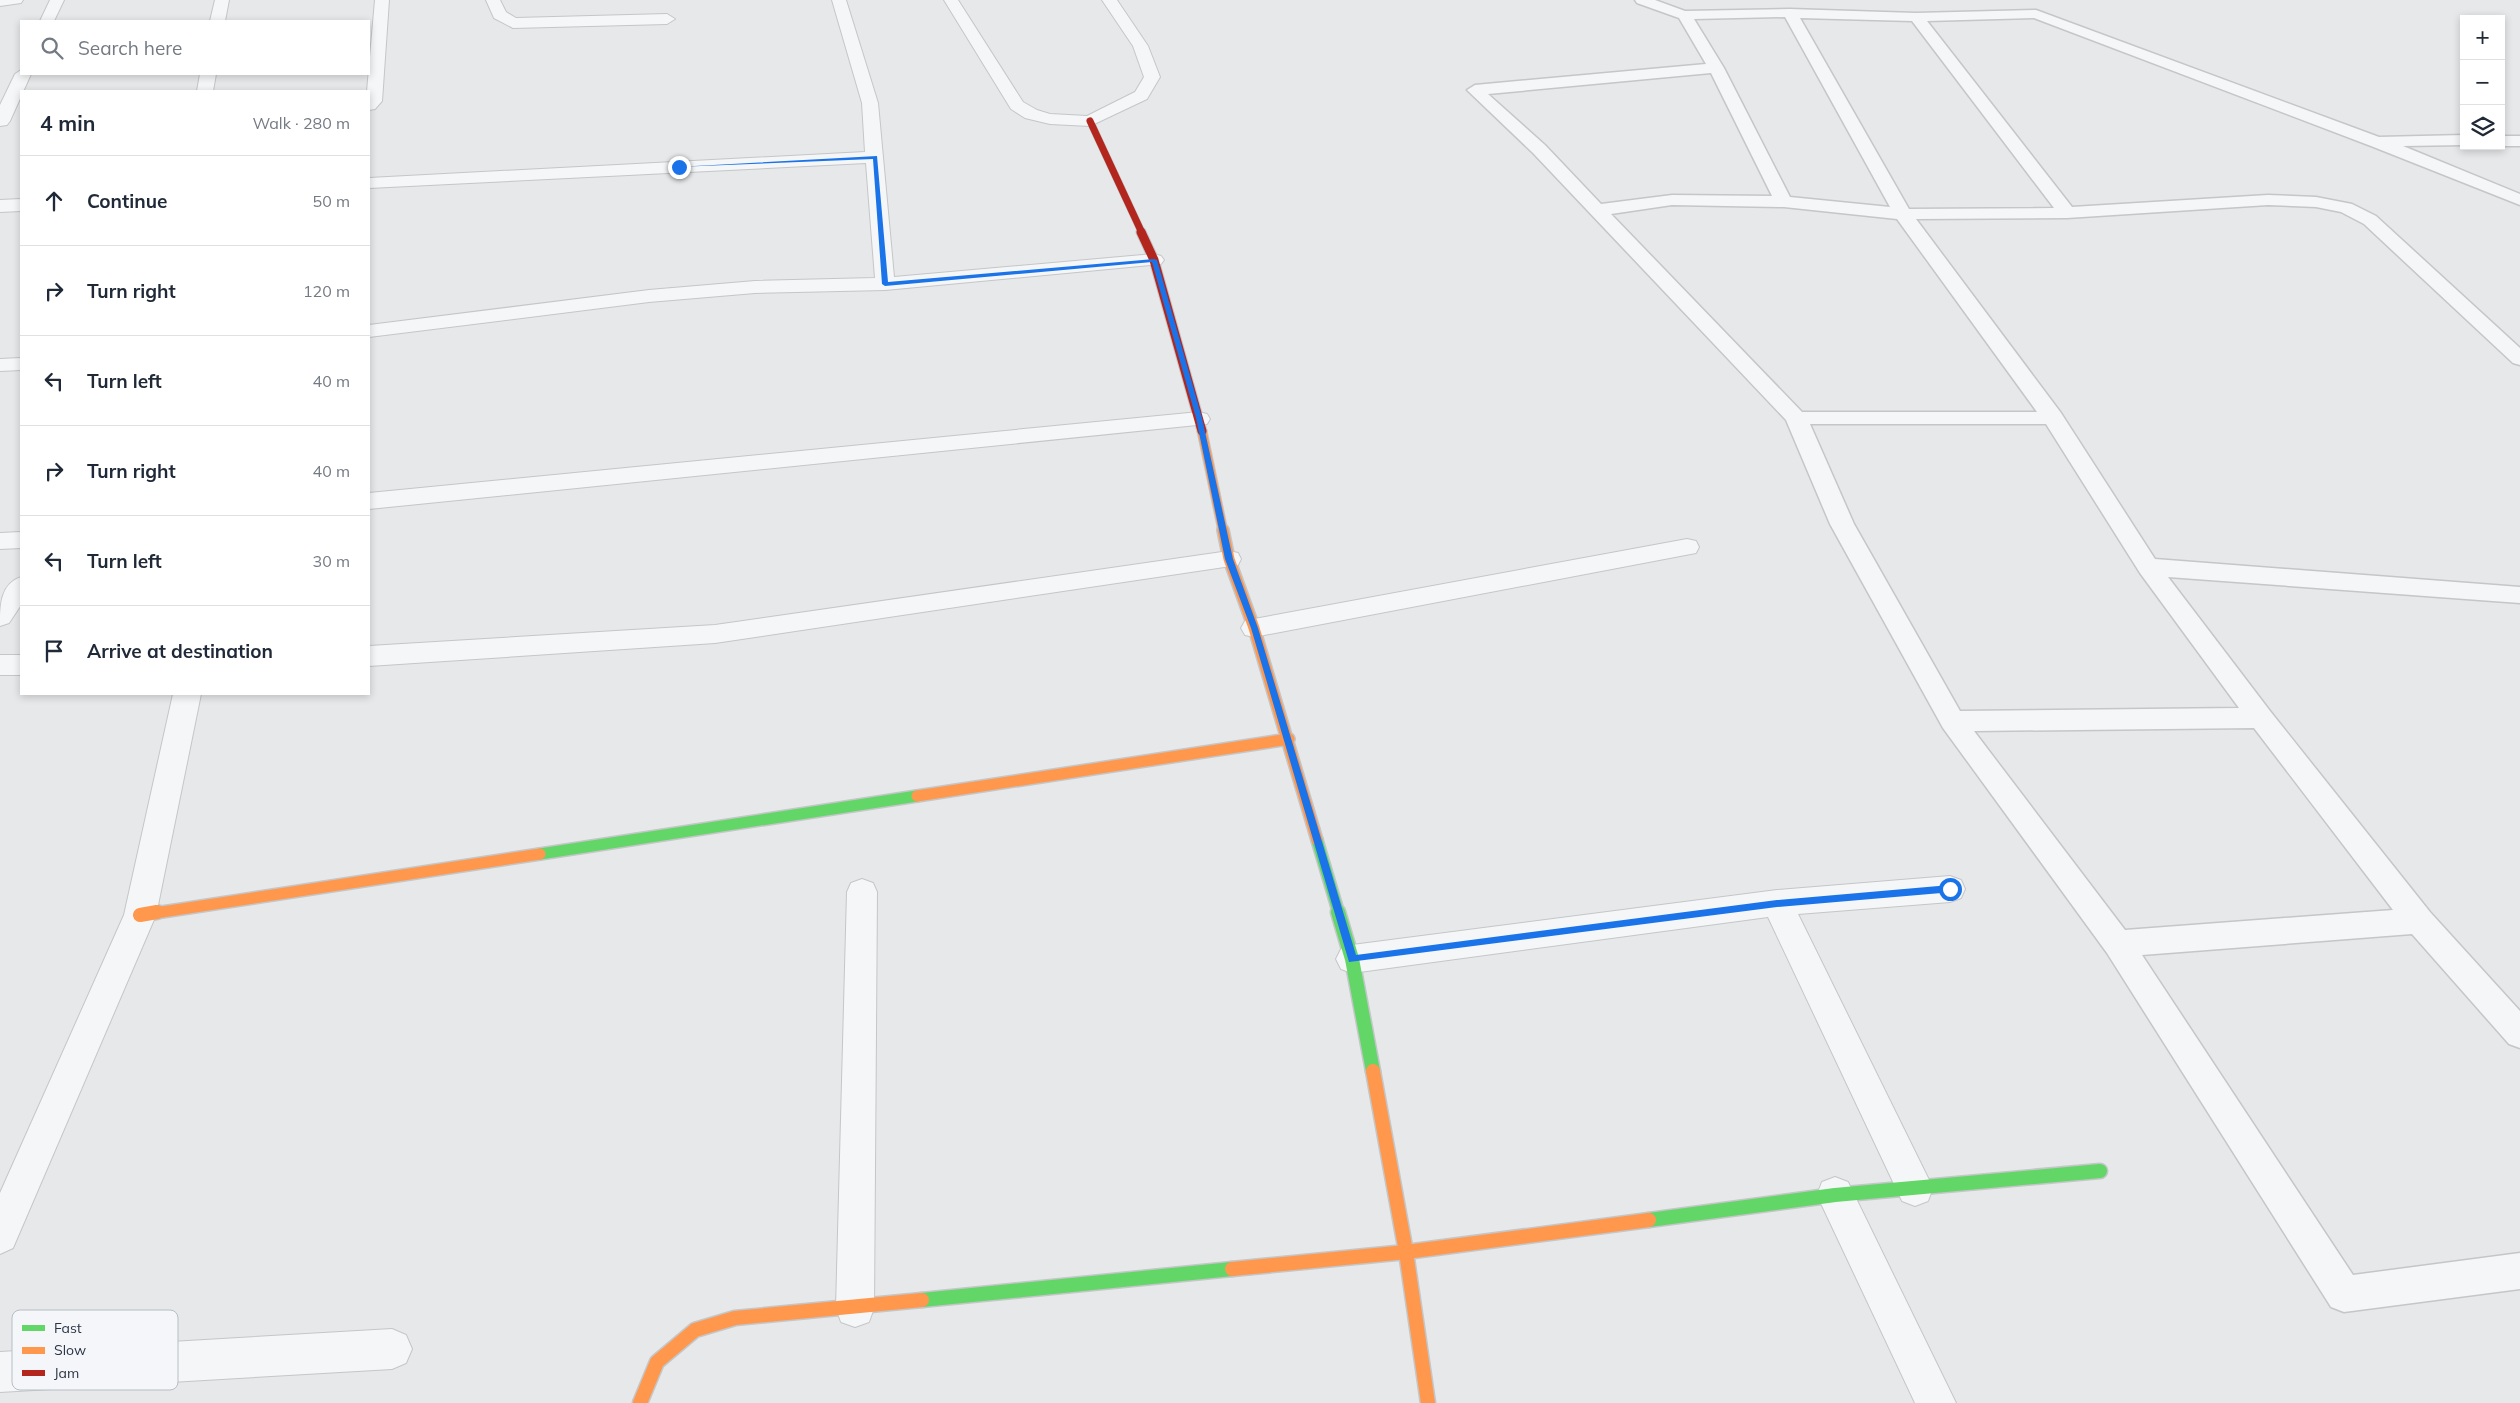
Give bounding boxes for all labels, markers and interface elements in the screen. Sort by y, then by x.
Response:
map controls [2460,15,2505,150]
button: + [2460,15,2505,60]
search box [20,20,370,75]
icon: search [38,34,66,62]
text: Search here [78,36,182,60]
button: − [2460,60,2505,105]
button: layers [2460,105,2505,150]
text: 4 min [40,110,95,136]
text: Walk · 280 m [252,113,350,133]
route end [668,156,691,179]
icon: ahead [40,187,68,215]
text: Continue [87,189,167,213]
text: 50 m [313,191,350,211]
icon: right [40,277,68,305]
text: Turn right [87,279,176,303]
text: 120 m [303,281,350,301]
icon: left [40,367,68,395]
text: Turn left [87,369,162,393]
text: 40 m [313,371,350,391]
icon: right [40,457,68,485]
text: Turn right [87,459,176,483]
text: 40 m [313,461,350,481]
icon: left [40,547,68,575]
text: Turn left [87,549,162,573]
text: 30 m [313,551,350,571]
icon: arrive [40,637,68,665]
text: Arrive at destination [87,639,273,663]
route start [1939,878,1962,901]
legend [12,1310,178,1390]
text: Fast [54,1319,82,1337]
text: Slow [54,1341,86,1359]
text: Jam [54,1364,79,1382]

